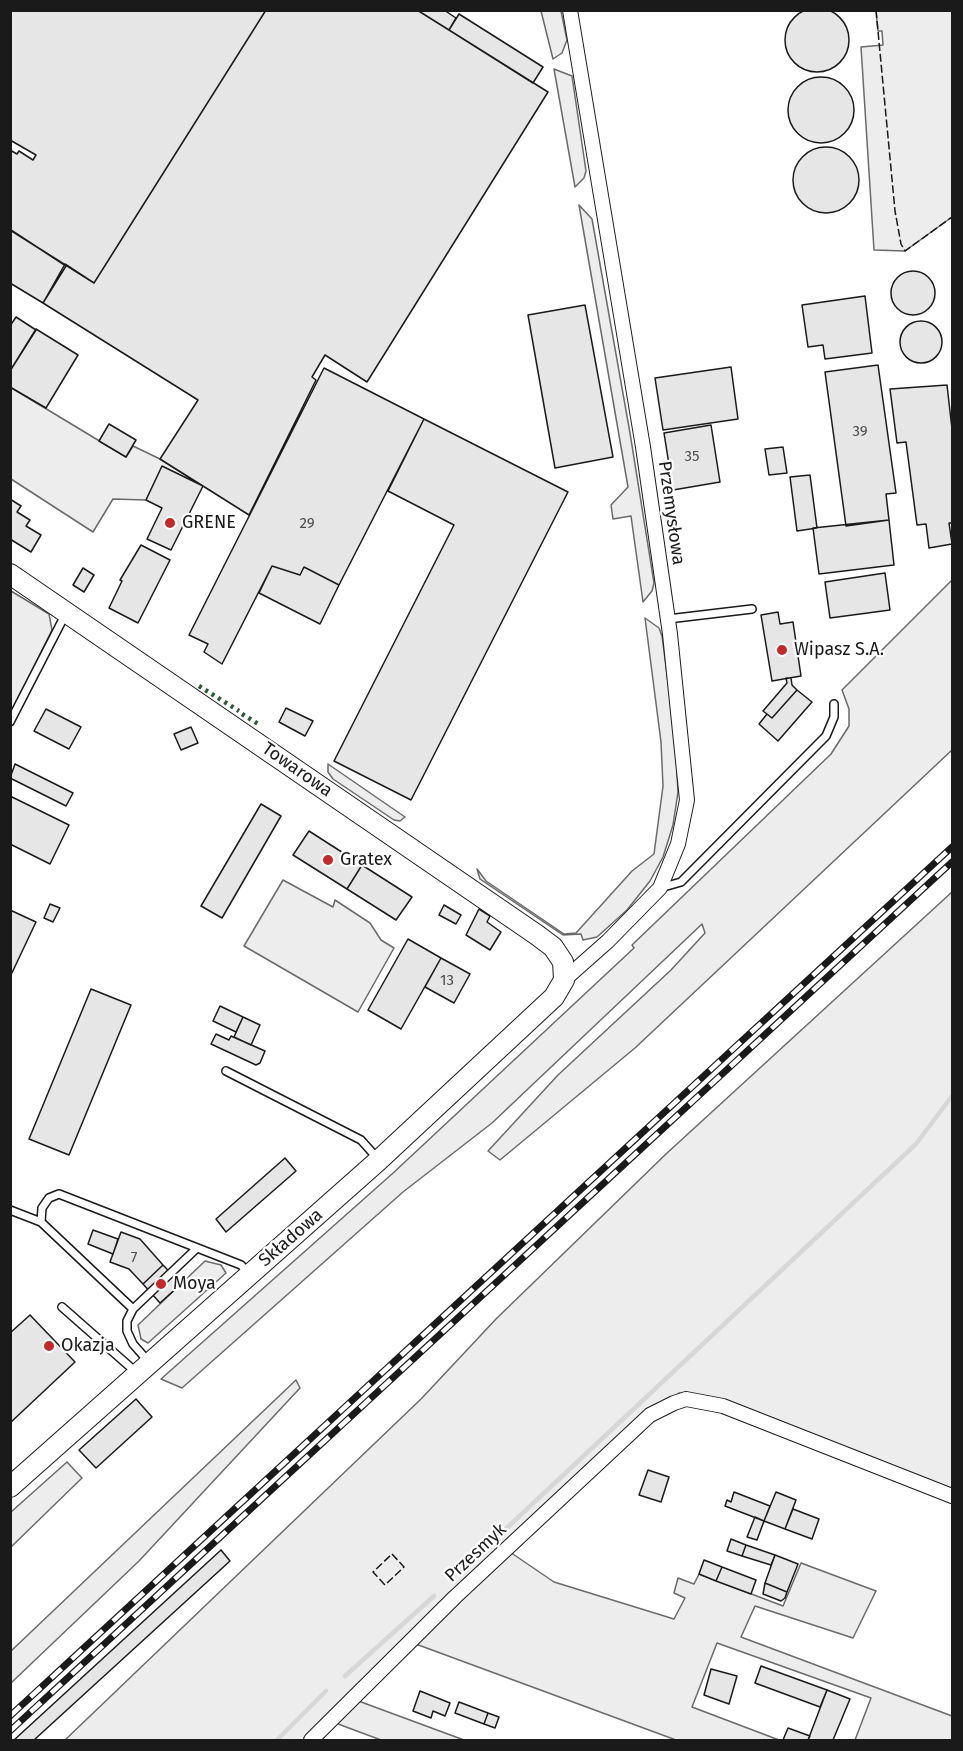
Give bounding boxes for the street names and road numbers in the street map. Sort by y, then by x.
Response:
street label: Przemysłowa [653,459,689,567]
street label: Towarowa [258,738,336,802]
street label: Składowa [255,1204,327,1272]
street label: Przesmyk [441,1519,511,1587]

